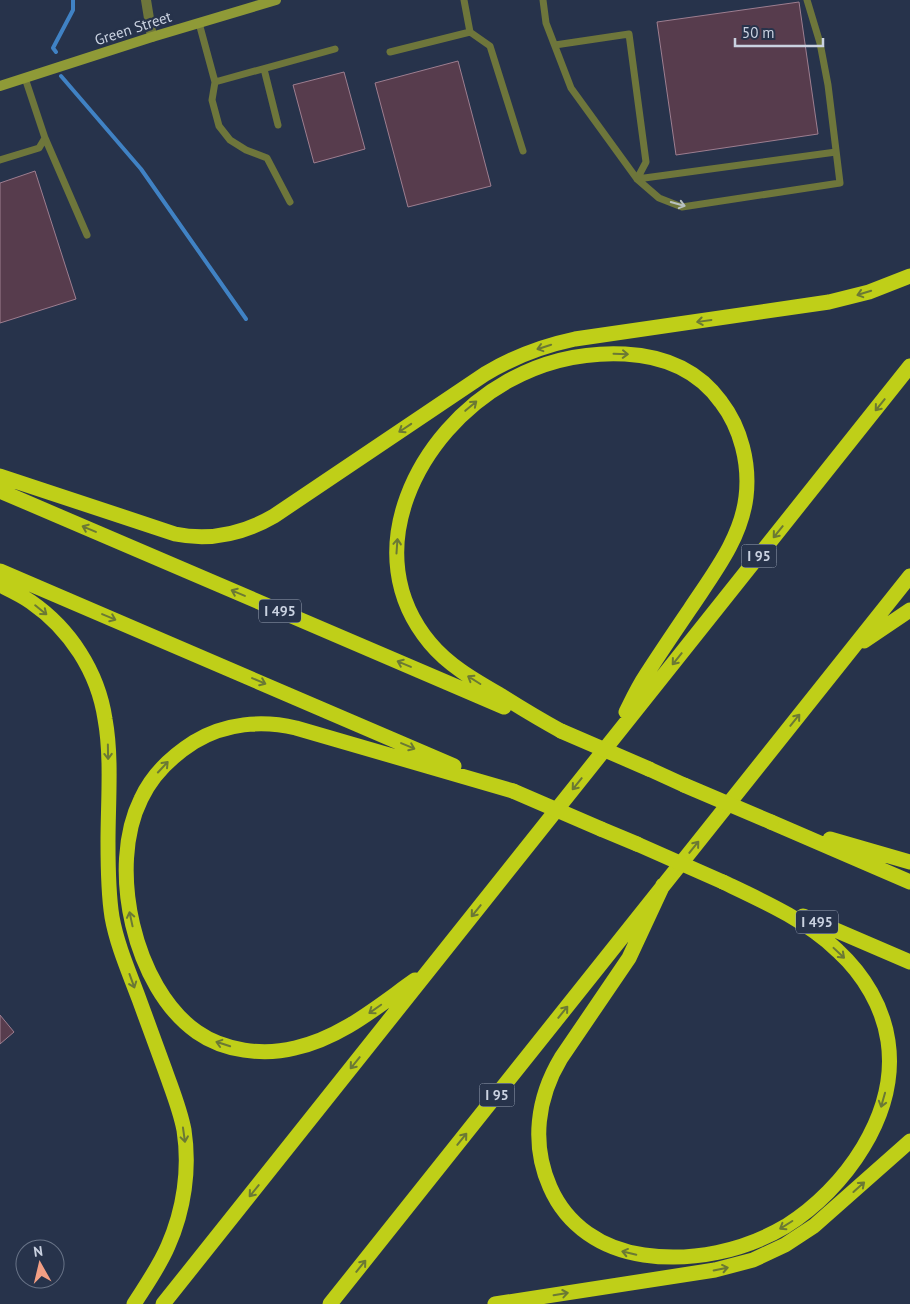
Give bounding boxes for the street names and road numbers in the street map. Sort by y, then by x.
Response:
street label: Green Street [92,7,174,49]
road number: I 95 [742,544,776,568]
road number: I 495 [259,600,301,622]
road number: I 495 [796,910,838,934]
road number: I 95 [480,1084,514,1106]

